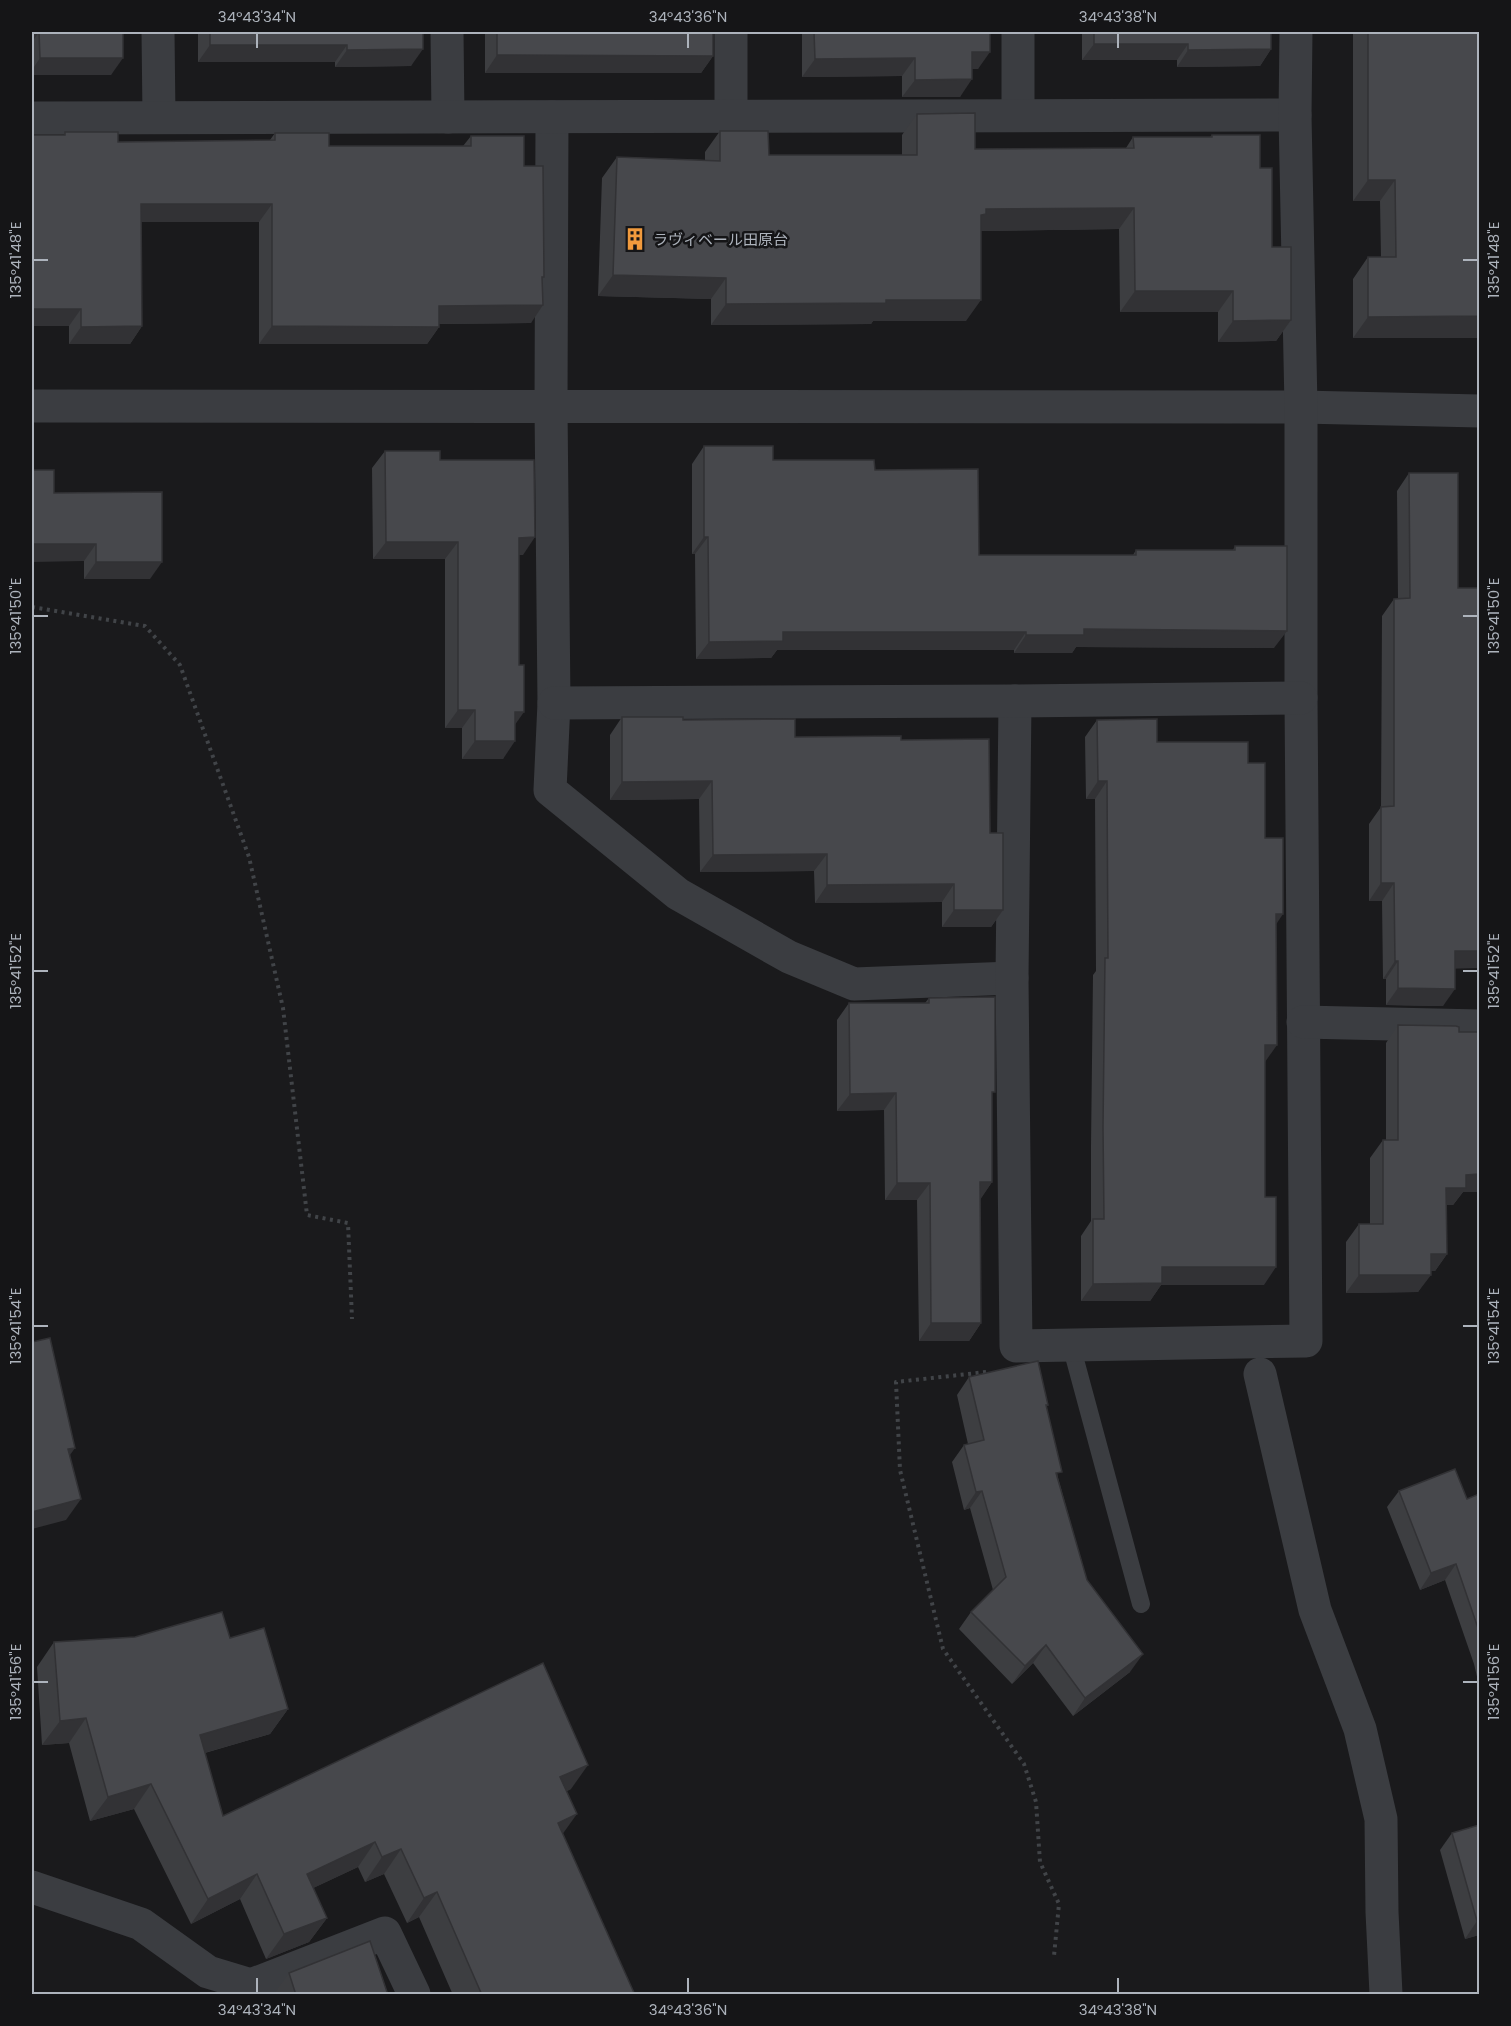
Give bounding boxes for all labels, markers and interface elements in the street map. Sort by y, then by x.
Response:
text: 34°43'34"N [218,6,296,27]
text: 34°43'36"N [649,6,727,27]
text: 34°43'38"N [1079,6,1157,27]
text: 135°41'48"E [5,222,26,298]
text: 135°41'48"E [1483,222,1504,298]
building icon: ラヴィベール田原台 [622,226,648,252]
place label: ラヴィベール田原台 [653,229,788,250]
text: 135°41'50"E [5,578,26,654]
text: 135°41'50"E [1483,578,1504,654]
text: 135°41'52"E [5,933,26,1009]
text: 135°41'52"E [1483,933,1504,1009]
text: 135°41'54"E [5,1288,26,1364]
text: 135°41'54"E [1483,1288,1504,1364]
text: 135°41'56"E [5,1644,26,1720]
text: 135°41'56"E [1483,1644,1504,1720]
text: 34°43'34"N [218,1999,296,2020]
text: 34°43'36"N [649,1999,727,2020]
text: 34°43'38"N [1079,1999,1157,2020]

